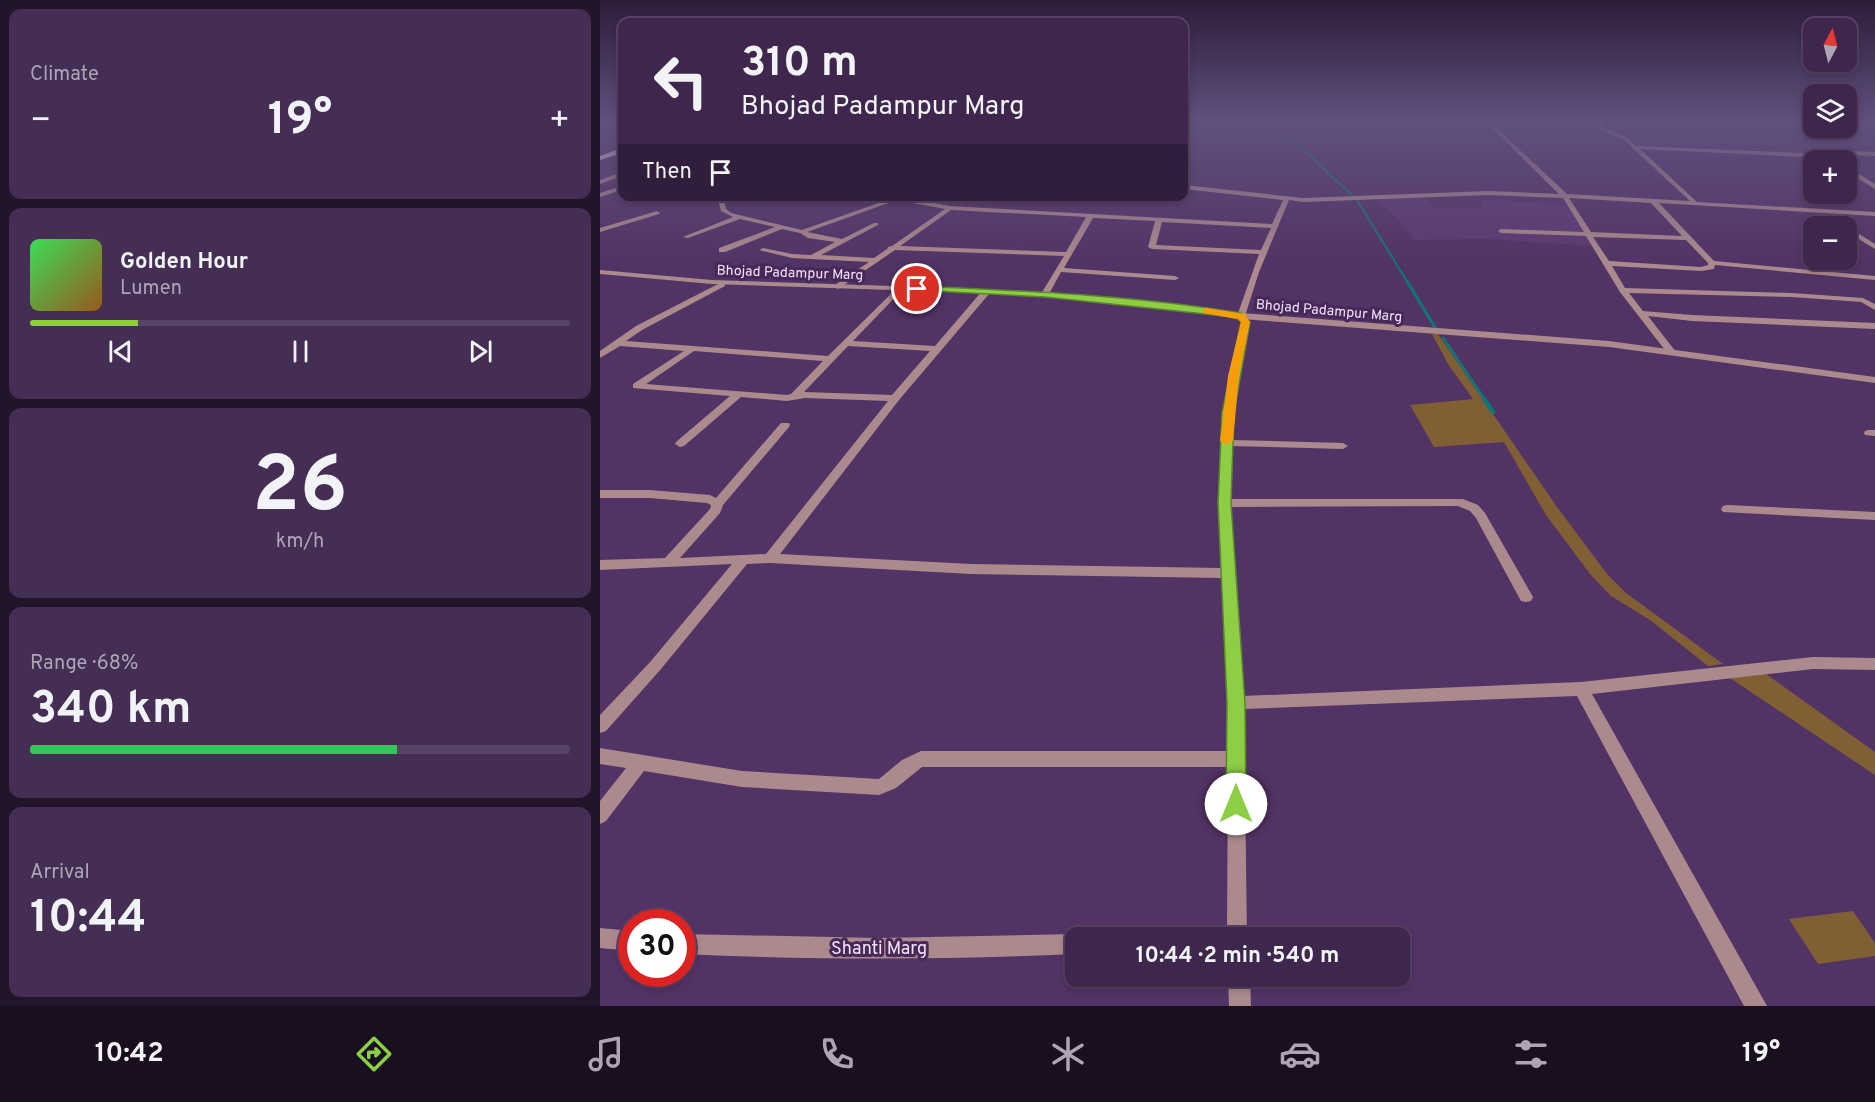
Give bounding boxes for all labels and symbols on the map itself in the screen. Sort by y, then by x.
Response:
north arrow [1803,18,1857,72]
street label: Bhojad Padampur Marg [716,262,864,285]
pin [891,263,942,314]
street label: Bhojad Padampur Marg [1255,297,1403,326]
position arrow [1204,772,1268,836]
speed limit sign: 30 [618,909,696,987]
street label: Shanti Marg [831,938,927,961]

